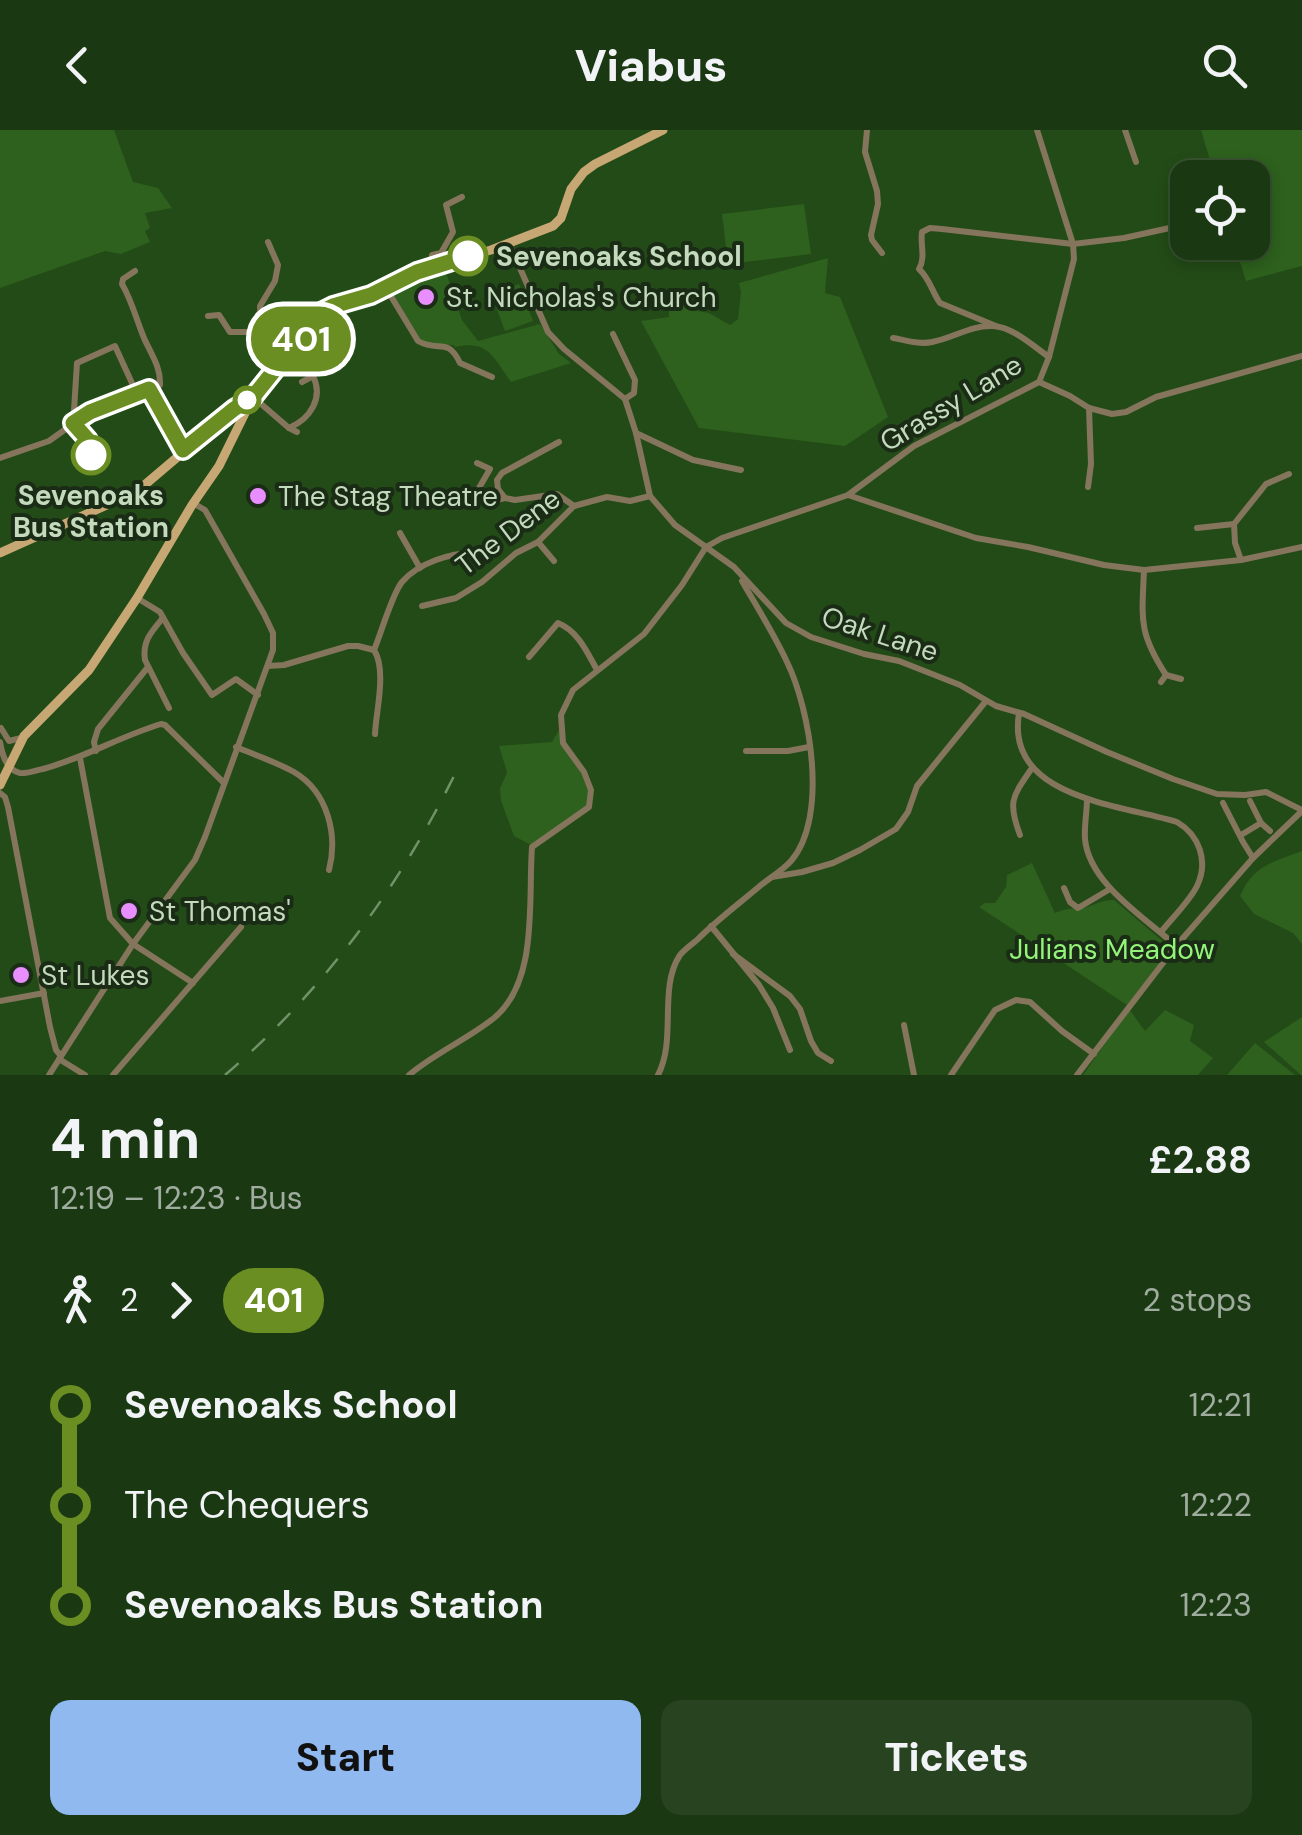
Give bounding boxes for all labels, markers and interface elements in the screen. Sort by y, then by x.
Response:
text: Viabus [575,36,727,95]
icon: back [50,38,105,93]
icon: search [1197,38,1252,93]
map controls [1170,160,1270,260]
button: locate [1170,160,1270,260]
marker: Sevenoaks School [449,237,487,275]
place label: Sevenoaks School [496,238,742,275]
place label: St. Nicholas's Church [446,279,717,316]
marker: St. Nicholas's Church [415,286,437,308]
line badge: 401 [244,306,358,372]
text: 401 [271,316,331,362]
street label: Grassy Lane [873,346,1029,460]
unlabelled marker [234,387,260,413]
marker: Sevenoaks Bus Station [72,436,110,474]
place label: Sevenoaks Bus Station [13,477,169,546]
place label: The Stag Theatre [278,478,498,515]
street label: The Dene [448,480,568,584]
marker: The Stag Theatre [247,485,269,507]
street label: Oak Lane [817,598,943,670]
place label: St Thomas' [149,893,291,930]
marker: St Thomas' [118,900,140,922]
park label: Julians Meadow [1009,931,1215,968]
place label: St Lukes [41,957,150,994]
marker: St Lukes [10,964,32,986]
text: 4 min [50,1103,200,1175]
text: £2.88 [1149,1135,1252,1185]
text: 12:19 – 12:23 · Bus [50,1177,303,1219]
icon: walk [50,1273,105,1328]
icon: forward [153,1273,208,1328]
text: 401 [243,1277,304,1323]
text: 2 [120,1279,138,1321]
text: 2 stops [1143,1279,1252,1321]
text: Sevenoaks School [124,1380,458,1430]
text: 12:21 [1189,1384,1252,1426]
text: The Chequers [124,1480,370,1530]
text: 12:22 [1180,1484,1252,1526]
text: Sevenoaks Bus Station [124,1580,543,1630]
text: 12:23 [1180,1584,1252,1626]
button: Start [50,1700,641,1815]
button: Tickets [661,1700,1252,1815]

